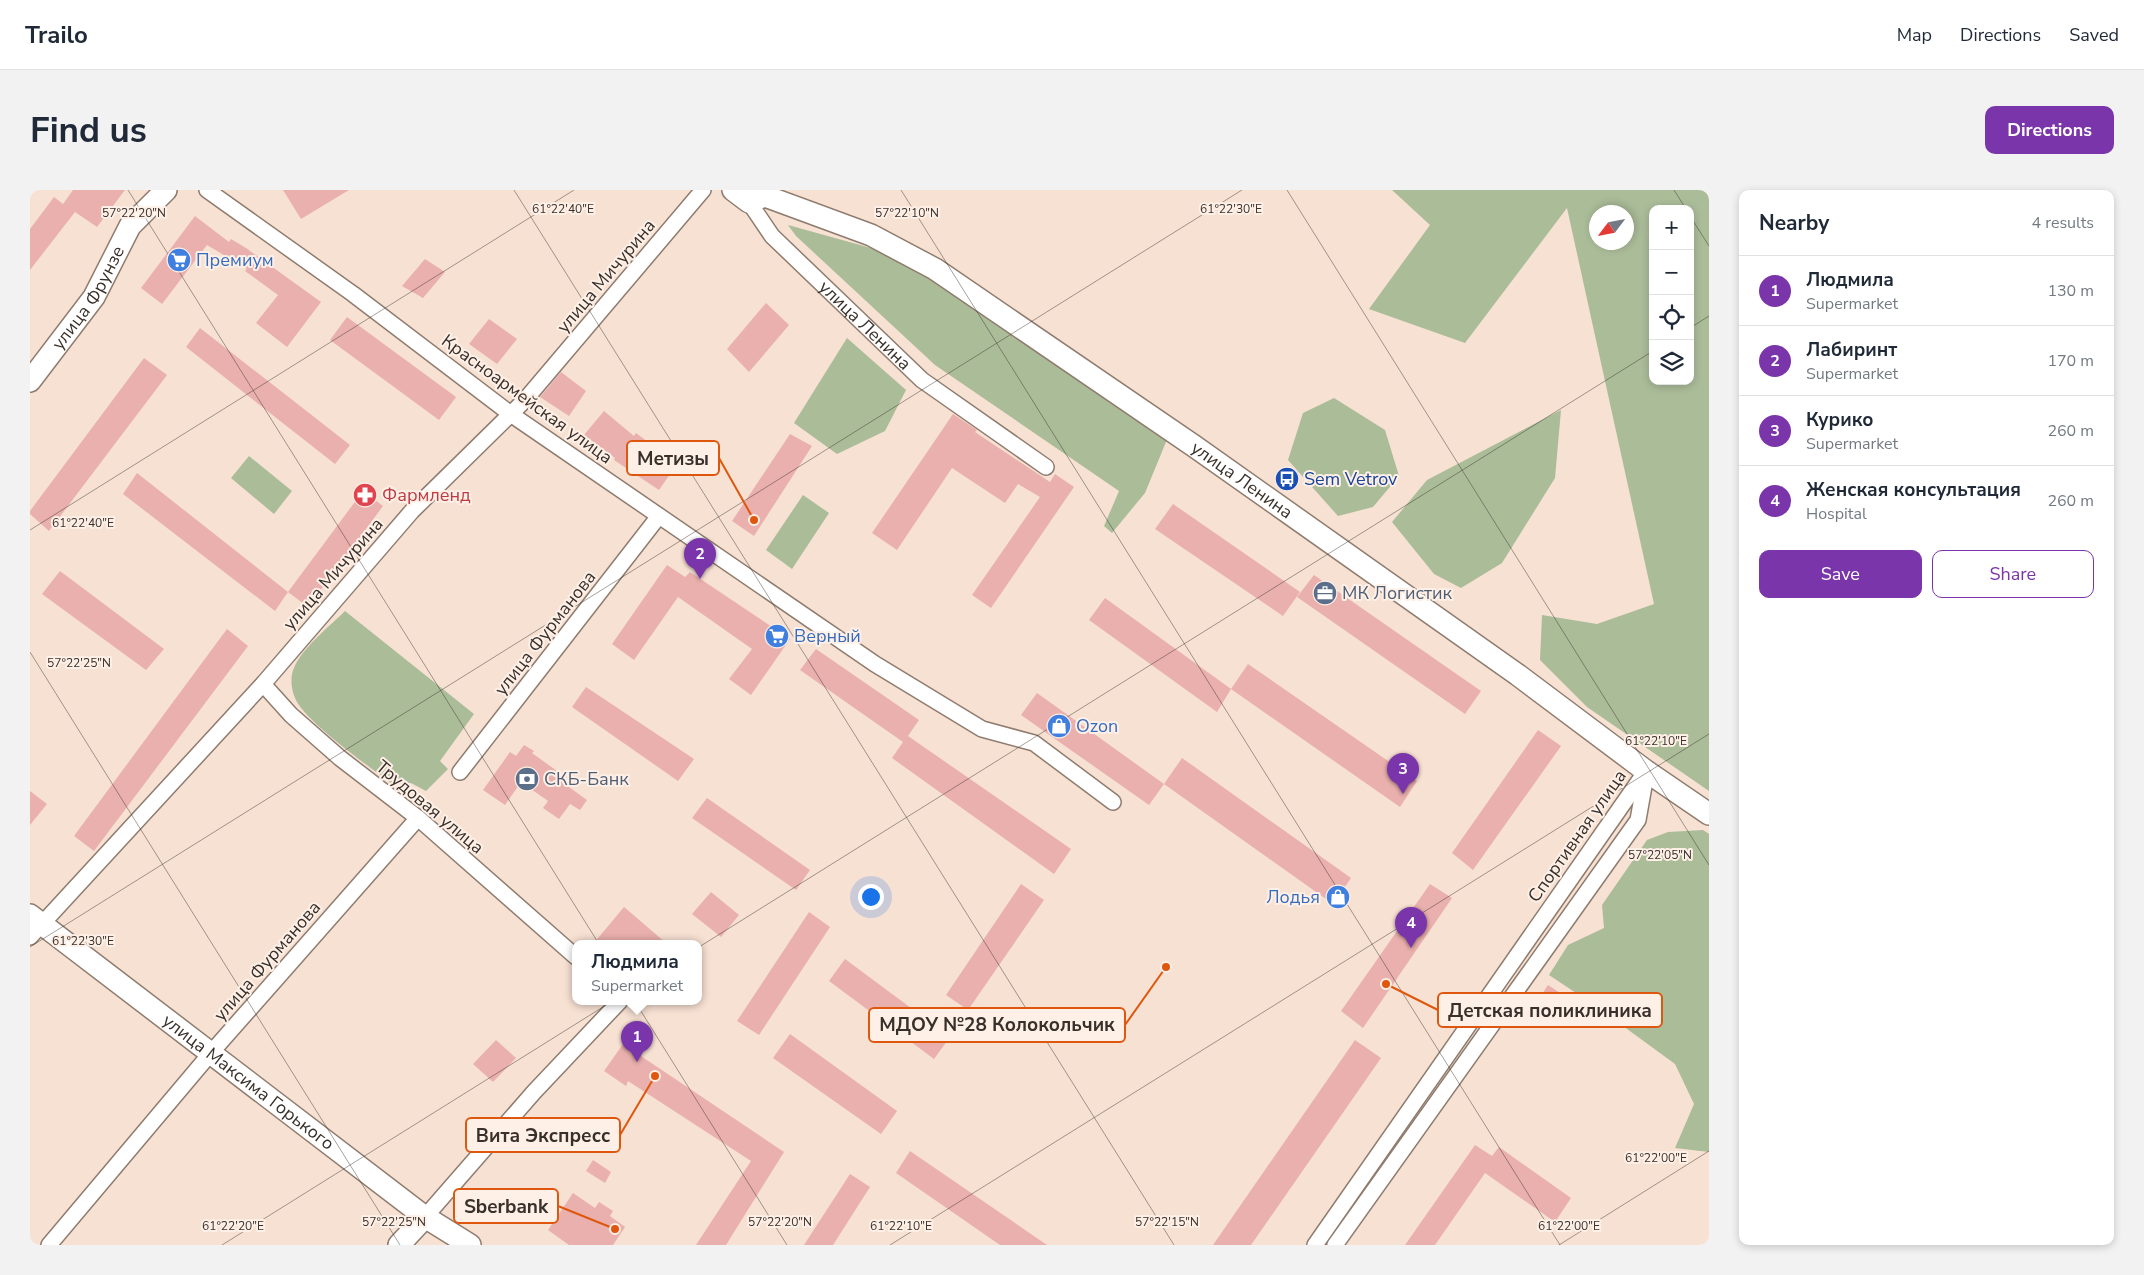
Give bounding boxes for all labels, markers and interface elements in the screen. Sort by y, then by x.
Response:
text: Trailo [25,19,88,51]
text: Map [1897,23,1932,47]
text: Directions [1960,23,2041,47]
text: Saved [2069,23,2119,47]
button: Directions [1985,106,2114,154]
text: Find us [30,107,147,154]
text: 61°22'40"E [532,201,594,217]
text: 61°22'30"E [1200,201,1262,217]
text: 57°22'20"N [102,205,166,221]
text: 57°22'10"N [875,205,939,221]
north arrow [1589,205,1634,250]
map controls [1649,205,1694,385]
button: + [1649,205,1694,250]
text: Nearby [1759,209,1829,237]
text: 4 results [2032,212,2094,234]
street label: улица Мичурина [551,214,661,338]
street label: улица Фрунзе [46,242,130,355]
supermarket icon: Премиум [166,247,192,273]
place label: Премиум [196,248,274,272]
button: − [1649,250,1694,295]
text: Людмила [1806,267,1894,293]
street label: улица Ленина [814,275,916,375]
text: 1 [1770,280,1780,302]
text: 130 m [2047,280,2094,302]
text: Supermarket [1806,293,1898,315]
button: locate [1649,295,1694,340]
street label: Красноармейская улица [437,329,617,469]
text: Лабиринт [1806,337,1897,363]
button: layers [1649,340,1694,385]
text: 2 [1770,350,1780,372]
text: 170 m [2047,350,2094,372]
text: Supermarket [1806,363,1898,385]
text: Курико [1806,407,1874,433]
text: 3 [1770,420,1780,442]
text: 260 m [2047,420,2094,442]
text: Supermarket [1806,433,1898,455]
street label: улица Ленина [1186,436,1298,524]
callout: Метизы [627,441,719,475]
text: Метизы [637,446,709,472]
bus stop icon: Sem Vetrov [1274,466,1300,492]
place label: Sem Vetrov [1304,467,1398,491]
text: Женская консультация [1806,477,2021,503]
pharmacy icon: Фармленд [352,482,378,508]
place label: Фармленд [382,483,471,507]
text: 4 [1770,490,1780,512]
text: 260 m [2047,490,2094,512]
text: Hospital [1806,503,1867,525]
street label: улица Мичурина [278,513,388,635]
text: 61°22'40"E [52,515,114,531]
pin: 2 [684,538,716,579]
button: Save [1759,550,1922,598]
button: Share [1932,550,2094,598]
street label: улица Фурманова [489,566,601,700]
office icon: МК Логистик [1312,580,1338,606]
place label: МК Логистик [1342,581,1452,605]
supermarket icon: Верный [764,623,790,649]
place label: Верный [794,624,861,648]
text: 57°22'25"N [47,655,111,671]
shop icon: Ozon [1046,713,1072,739]
place label: Ozon [1076,714,1118,738]
text: 61°22'10"E [1625,733,1687,749]
pin: 3 [1387,753,1419,794]
street label: Трудовая улица [371,755,489,859]
street label: Спортивная улица [1522,765,1632,907]
bank icon: СКБ-Банк [514,766,540,792]
place label: СКБ-Банк [544,767,629,791]
text: 57°22'05"N [1628,847,1692,863]
your location [858,884,884,910]
shop icon: Лодья [1325,884,1351,910]
place label: Лодья [1266,885,1320,909]
street label: улица Фурманова [208,896,326,1026]
pin: 4 [1395,907,1427,948]
text: 61°22'30"E [52,933,114,949]
popup [572,940,702,1005]
text: Людмила [591,949,679,975]
text: Supermarket [591,975,683,997]
callout: Детская поликлиника [1438,993,1662,1027]
text: Детская поликлиника [1448,998,1652,1024]
callout: МДОУ №28 Колокольчик [869,1008,1125,1042]
street label: улица Максима Горького [158,1009,339,1156]
text: МДОУ №28 Колокольчик [879,1012,1115,1038]
pin: 1 [621,1021,653,1062]
callout: Вита Экспресс [466,1118,620,1152]
text: Вита Экспресс [476,1123,610,1149]
text: 61°22'00"E [1625,1150,1687,1166]
callout: Sberbank [454,1189,558,1223]
text: Sberbank [464,1194,549,1220]
text: 57°22'25"N [362,1214,426,1230]
text: 57°22'20"N [748,1214,812,1230]
text: 57°22'15"N [1135,1214,1199,1230]
text: 61°22'20"E [202,1218,264,1234]
text: 61°22'10"E [870,1218,932,1234]
text: 61°22'00"E [1538,1218,1600,1234]

